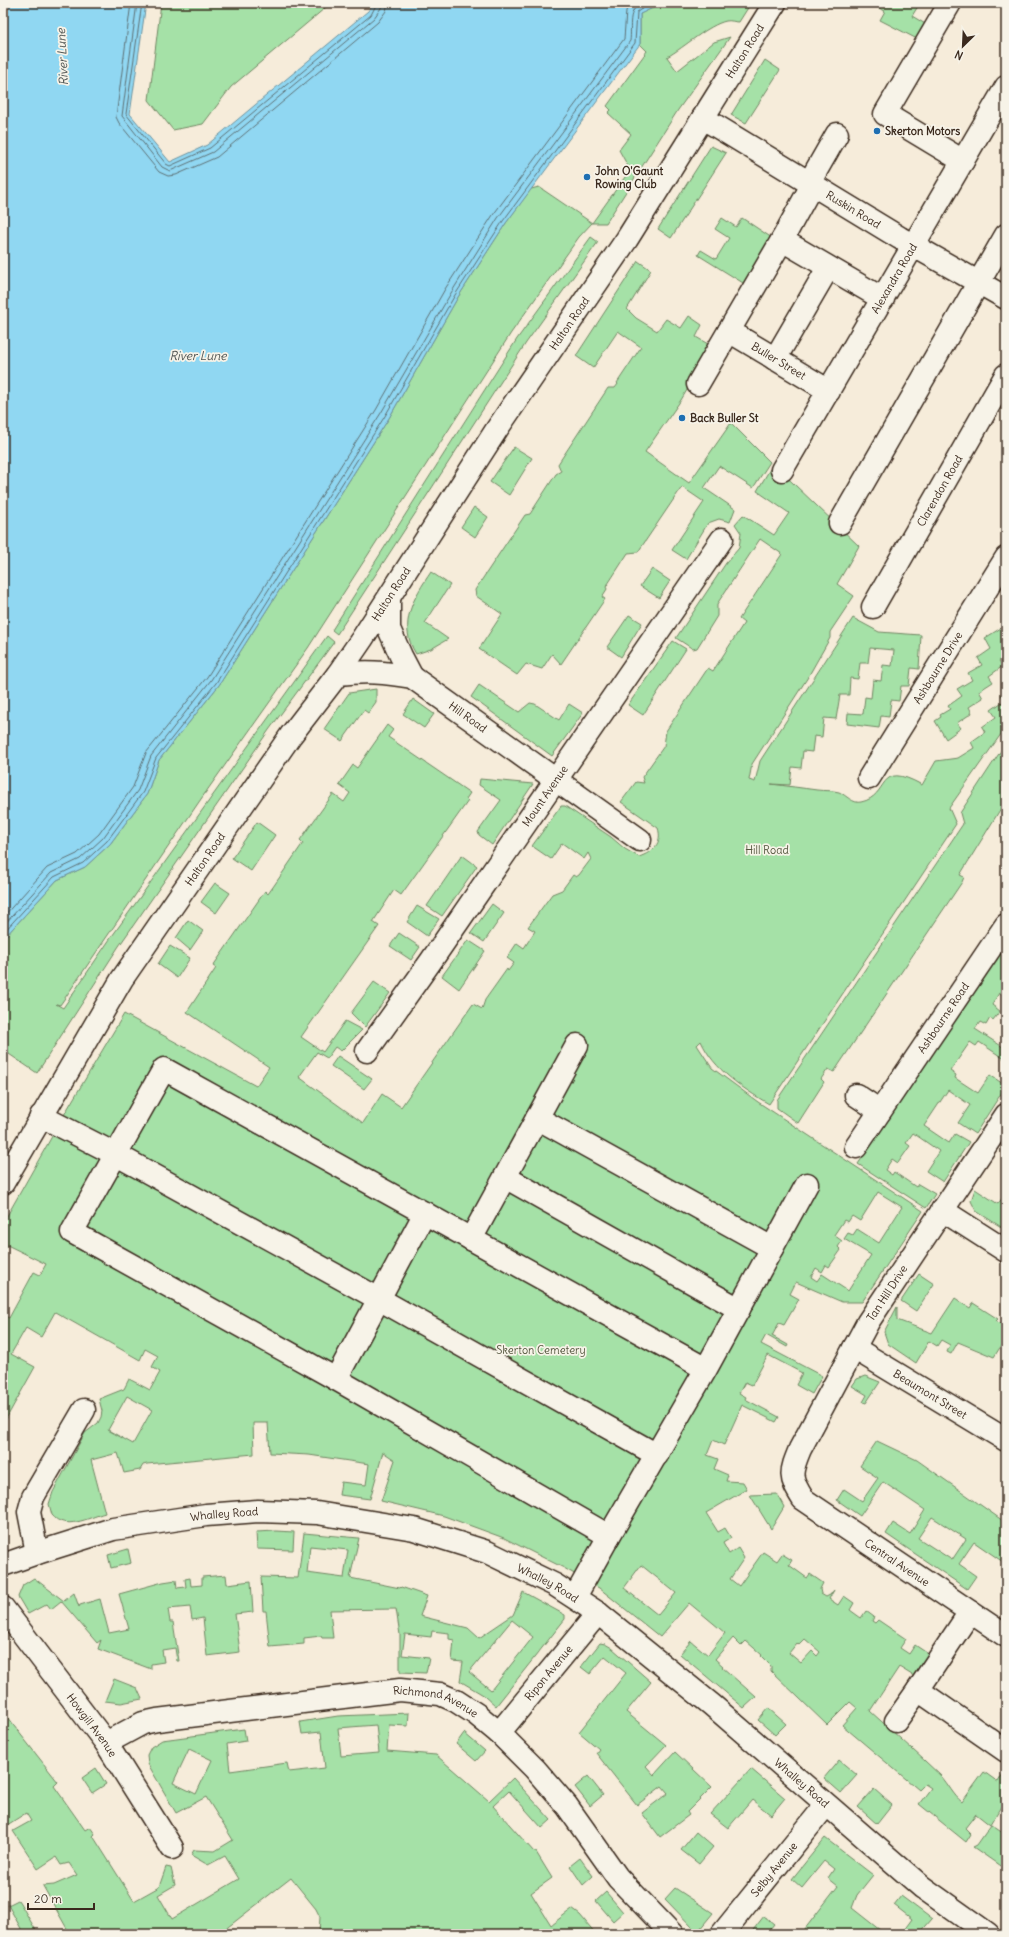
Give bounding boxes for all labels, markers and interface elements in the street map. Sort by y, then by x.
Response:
street label: Halton Road [723,21,767,81]
north arrow [943,26,983,66]
water label: River Lune [53,27,71,86]
text: N [953,47,965,63]
place label: Skerton Motors [885,124,960,138]
marker: Skerton Motors [872,126,882,136]
place label: John O'Gaunt Rowing Club [595,164,664,192]
marker: John O'Gaunt Rowing Club [582,172,592,182]
street label: Ruskin Road [823,188,884,232]
street label: Alexandra Road [868,240,920,316]
street label: Halton Road [546,294,593,353]
street label: Buller Street [749,339,809,383]
water label: River Lune [169,348,228,363]
place label: Back Buller St [690,411,759,425]
marker: Back Buller St [677,413,687,423]
street label: Clarendon Road [914,452,966,529]
street label: Halton Road [368,564,414,624]
street label: Ashbourne Drive [910,629,966,706]
street label: Hill Road [446,699,490,736]
street label: Mount Avenue [519,763,571,829]
street label: Halton Road [182,829,229,888]
park label: Hill Road [745,843,789,857]
street label: Ashbourne Road [914,979,973,1056]
street label: Tan Hill Drive [864,1262,910,1324]
park label: Skerton Cemetery [496,1343,586,1357]
street label: Beaumont Street [891,1366,970,1422]
street label: Whalley Road [189,1504,259,1524]
street label: Central Avenue [862,1536,932,1589]
street label: Whalley Road [515,1561,582,1606]
street label: Ripon Avenue [522,1642,576,1703]
street label: Richmond Avenue [392,1683,481,1721]
street label: Howgill Avenue [64,1690,120,1760]
street label: Whalley Road [771,1755,833,1811]
street label: Selby Avenue [748,1839,800,1900]
scale bar [28,1885,94,1911]
text: 20 m [34,1891,62,1906]

